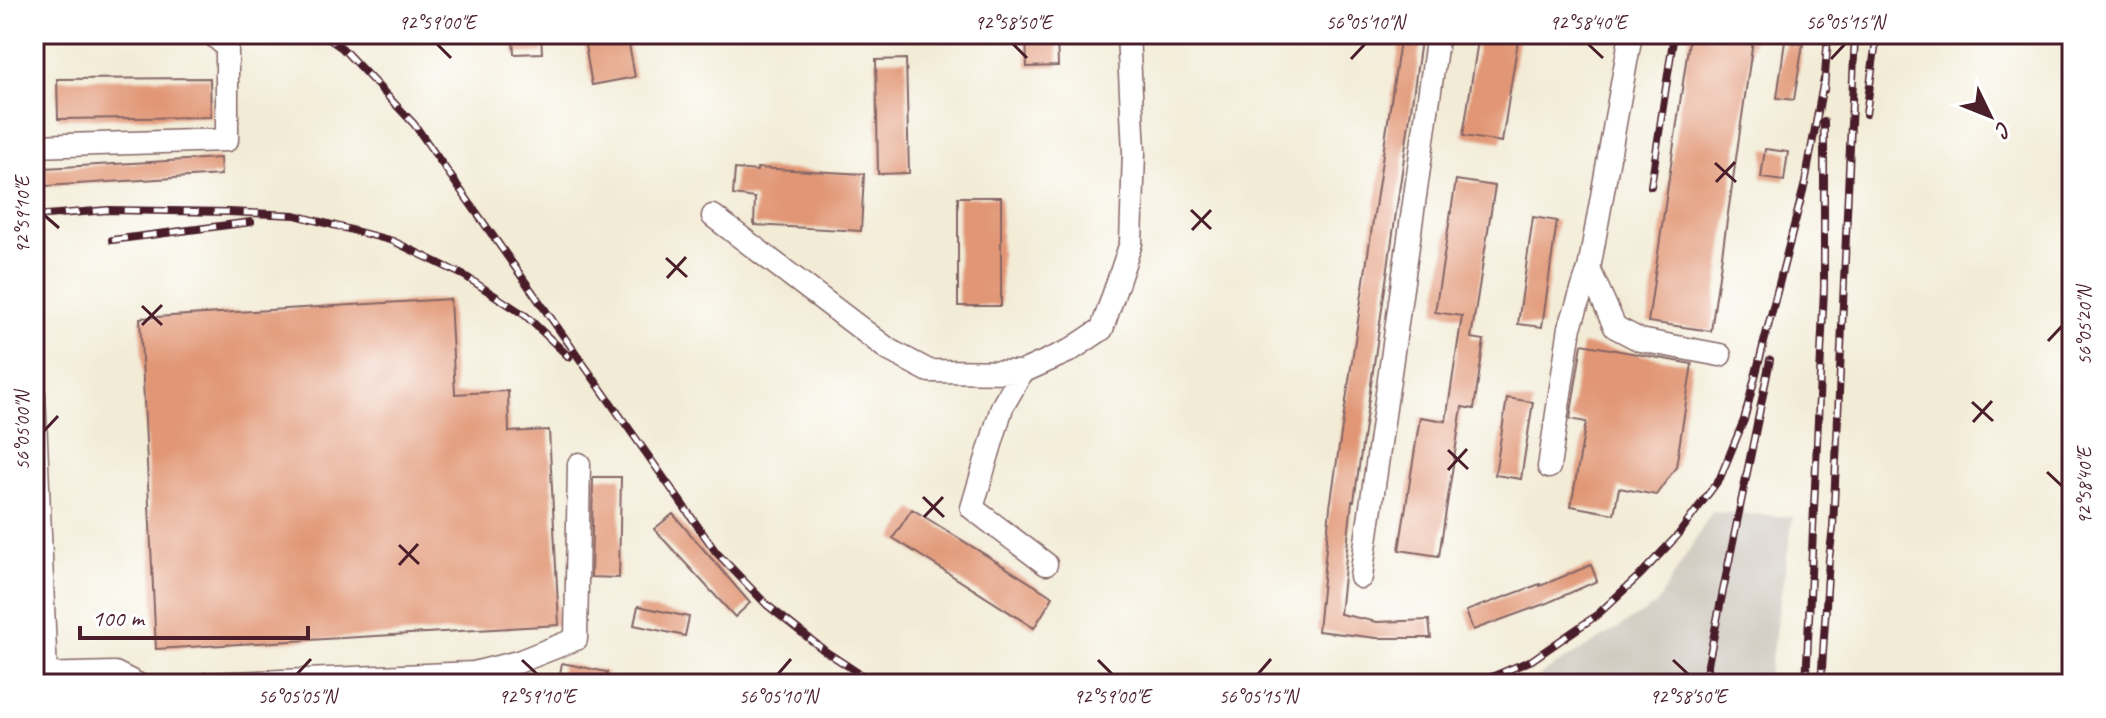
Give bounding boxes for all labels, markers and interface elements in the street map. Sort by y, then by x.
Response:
text: 92°59'00"E [398,10,478,35]
text: 92°58'50"E [974,10,1054,35]
text: 56°05'10"N [1326,10,1407,35]
text: 92°58'40"E [1549,10,1629,35]
text: 56°05'15"N [1806,10,1887,35]
north arrow [1950,76,2030,156]
text: С [1988,115,2018,145]
text: 92°59'10"E [10,174,35,254]
text: 56°05'20"N [2072,284,2097,365]
text: 56°05'00"N [10,389,35,470]
text: 92°58'40"E [2072,445,2097,525]
scale bar [80,590,308,640]
text: 100 m [92,603,146,633]
text: 56°05'05"N [258,684,339,709]
text: 92°59'10"E [498,684,578,709]
text: 56°05'10"N [739,684,820,709]
text: 92°59'00"E [1073,684,1153,709]
text: 56°05'15"N [1219,684,1300,709]
text: 92°58'50"E [1649,684,1729,709]

